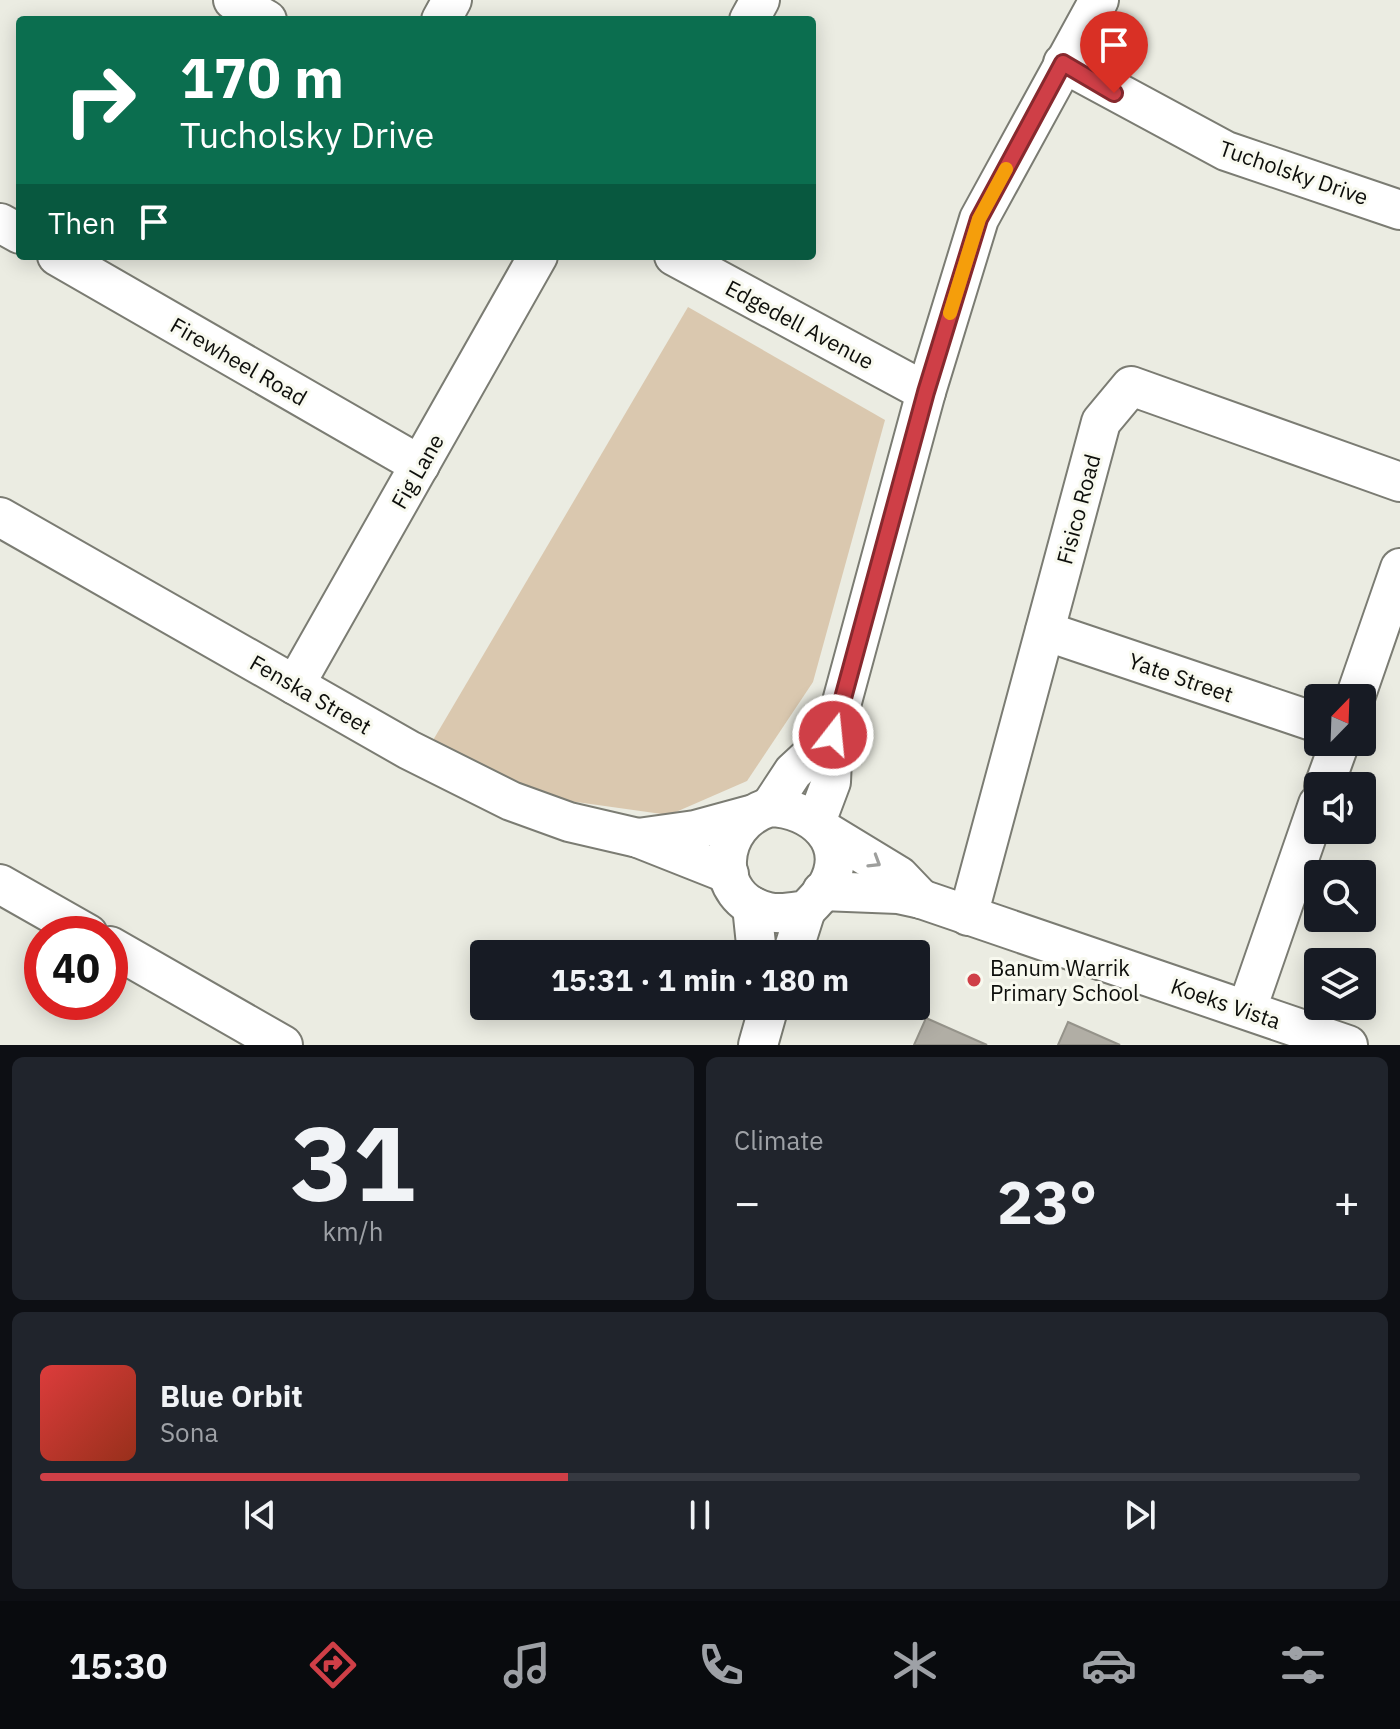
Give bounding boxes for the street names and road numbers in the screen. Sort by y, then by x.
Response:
street label: Tucholsky Drive [1216,133,1372,211]
street label: Edgedell Avenue [721,273,879,375]
street label: Firewheel Road [165,310,313,412]
street label: Fig Lane [384,428,450,514]
street label: Fisico Road [1049,451,1107,567]
street label: Yate Street [1125,646,1237,708]
street label: Fenska Street [245,647,377,741]
street label: Koeks Vista [1167,971,1285,1035]

